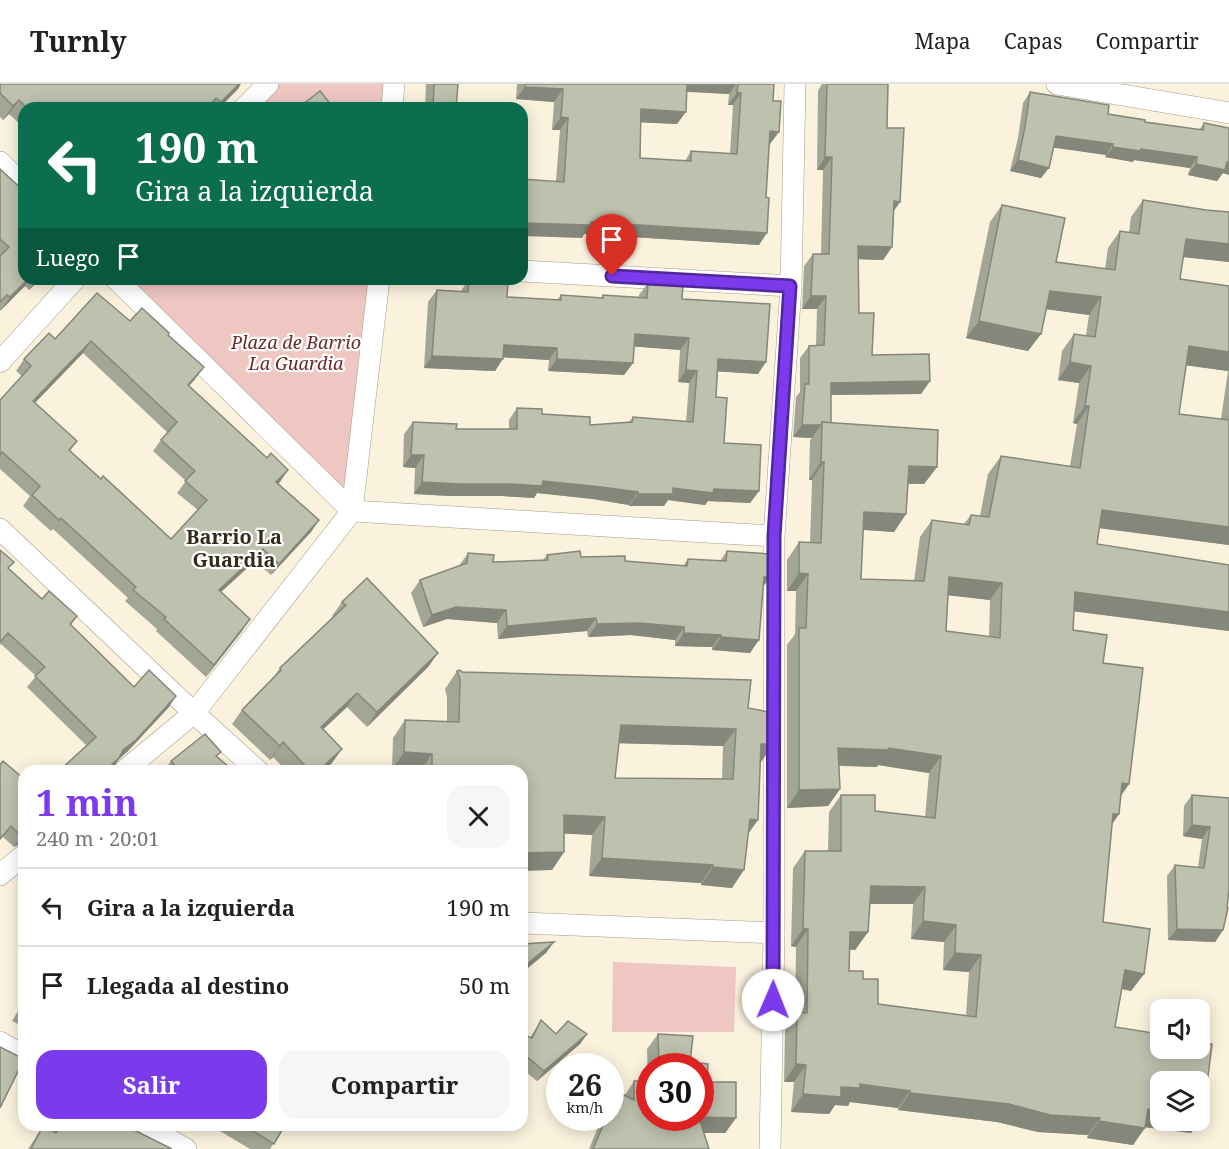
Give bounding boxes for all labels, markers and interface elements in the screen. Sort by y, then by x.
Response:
text: Turnly [30,22,126,60]
text: Mapa [914,27,971,55]
text: Capas [1004,27,1063,55]
text: Compartir [1096,27,1199,55]
text: 190 m [135,118,259,175]
icon: left [36,126,114,204]
text: Gira a la izquierda [135,172,374,209]
pin [586,214,637,276]
icon: arrive [595,223,628,256]
icon: arrive [112,240,145,273]
text: Luego [36,242,100,272]
park label: Plaza de Barrio La Guardia [230,330,361,375]
district label: Barrio La Guardia [186,523,282,573]
text: 1 min [36,778,138,827]
button: close [447,785,510,848]
text: 240 m · 20:01 [36,825,159,852]
icon: left [36,891,69,924]
text: Gira a la izquierda [87,892,295,922]
text: 190 m [447,892,510,922]
position arrow [741,968,805,1032]
icon: arrive [36,969,69,1002]
text: Llegada al destino [87,970,289,1000]
text: 50 m [459,970,510,1000]
map controls [1150,999,1210,1131]
button: sound [1150,999,1210,1059]
button: Salir [36,1050,267,1119]
button: Compartir [279,1050,510,1119]
speed limit sign: 30 [636,1053,714,1131]
text: 26 [568,1064,602,1105]
button: layers [1150,1071,1210,1131]
text: km/h [567,1097,603,1117]

